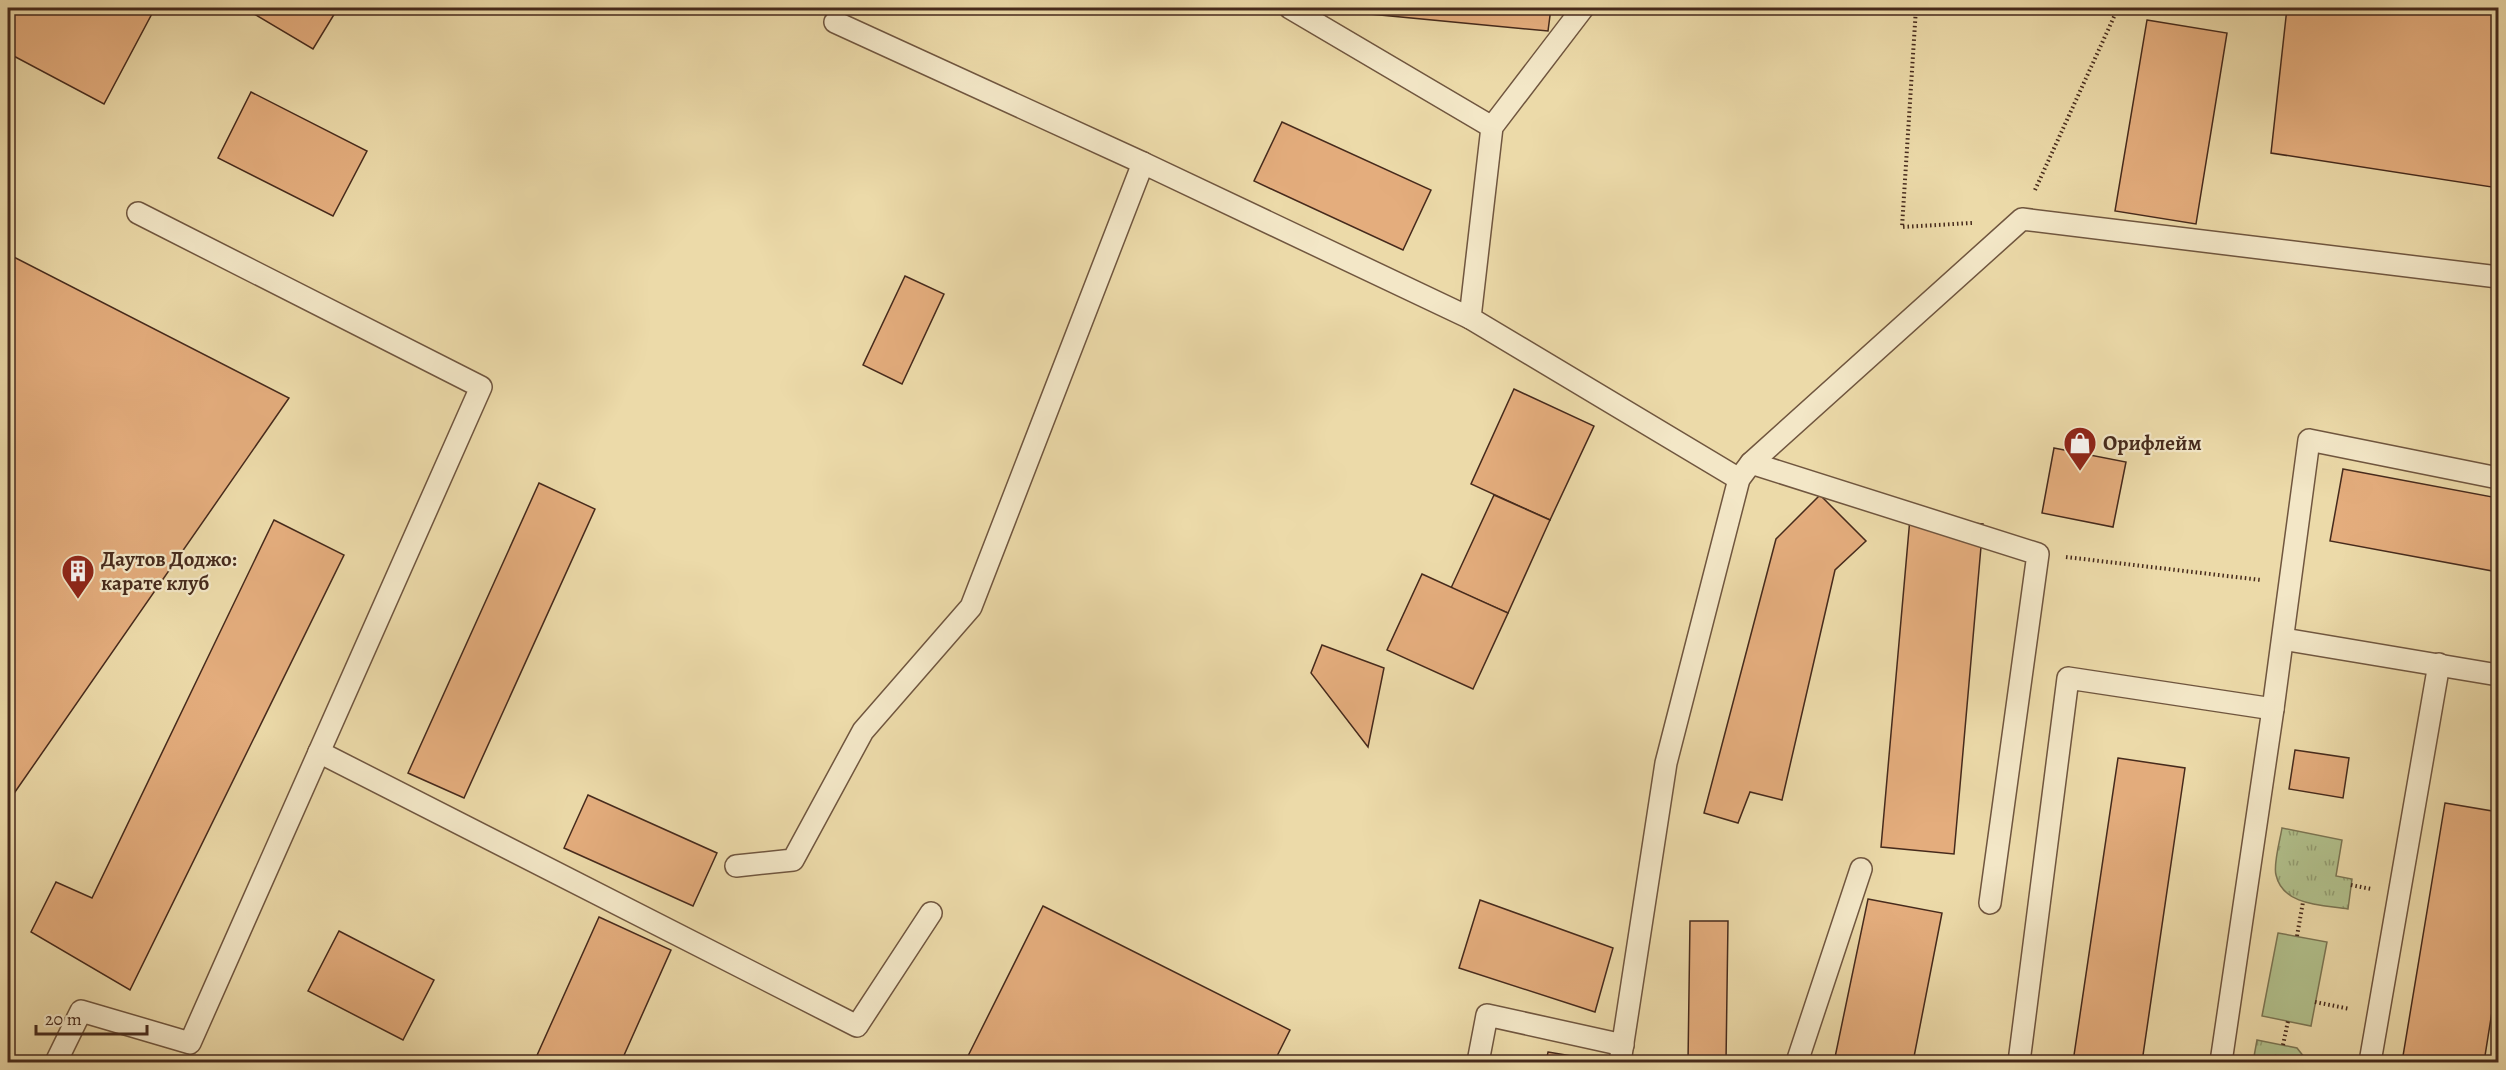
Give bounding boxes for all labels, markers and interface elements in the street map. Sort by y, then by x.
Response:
shop icon: Орифлейм [2062,425,2098,472]
place label: Орифлейм [2103,429,2202,457]
place label: Даутов Доджо: карате клуб [101,545,237,597]
building icon: Даутов Доджо: карате клуб [60,553,96,600]
scale bar [36,998,147,1036]
text: 20 m [45,1007,82,1031]

